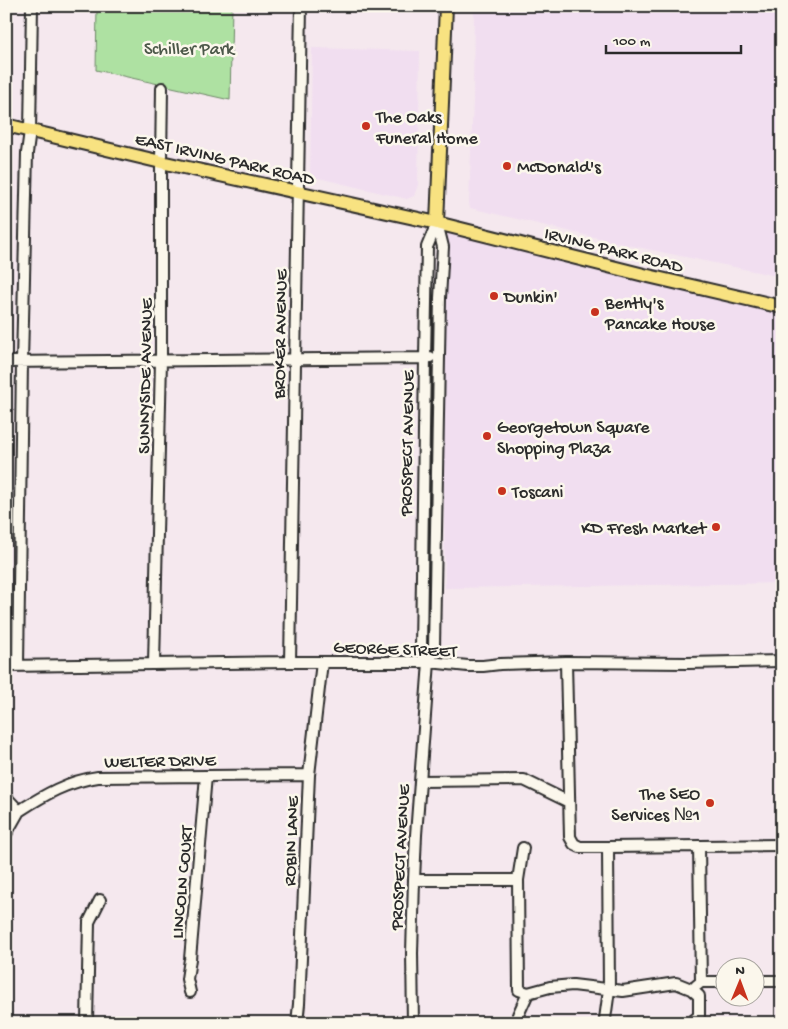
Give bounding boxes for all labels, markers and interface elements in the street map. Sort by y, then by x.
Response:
scale bar [606,22,740,54]
text: 100 m [612,33,651,51]
park label: Schiller Park [144,40,236,61]
place label: The Oaks Funeral Home [375,108,478,150]
marker: The Oaks Funeral Home [360,120,372,132]
street label: EAST IRVING PARK ROAD [133,130,317,191]
place label: McDonald's [517,158,602,179]
marker: McDonald's [501,160,513,172]
street label: IRVING PARK ROAD [542,224,685,279]
street label: BROKER AVENUE [270,268,293,400]
place label: Dunkin' [503,288,558,309]
marker: Dunkin' [488,290,500,302]
place label: Bently's Pancake House [604,294,716,336]
street label: SUNNYSIDE AVENUE [135,297,158,454]
marker: Bently's Pancake House [589,306,601,318]
street label: PROSPECT AVENUE [397,369,420,517]
place label: Georgetown Square Shopping Plaza [497,418,650,460]
marker: Georgetown Square Shopping Plaza [481,430,493,442]
place label: Toscani [511,483,564,504]
marker: Toscani [496,485,508,497]
place label: KD Fresh Market [581,519,708,540]
marker: KD Fresh Market [710,521,722,533]
street label: GEORGE STREET [333,638,458,663]
street label: WELTER DRIVE [104,751,217,774]
street label: PROSPECT AVENUE [387,783,416,932]
place label: The SEO Services №1 [611,785,700,827]
street label: ROBIN LANE [280,795,305,886]
marker: The SEO Services №1 [704,797,716,809]
street label: LINCOLN COURT [168,824,199,940]
north arrow [716,956,766,1006]
text: N [735,963,745,980]

